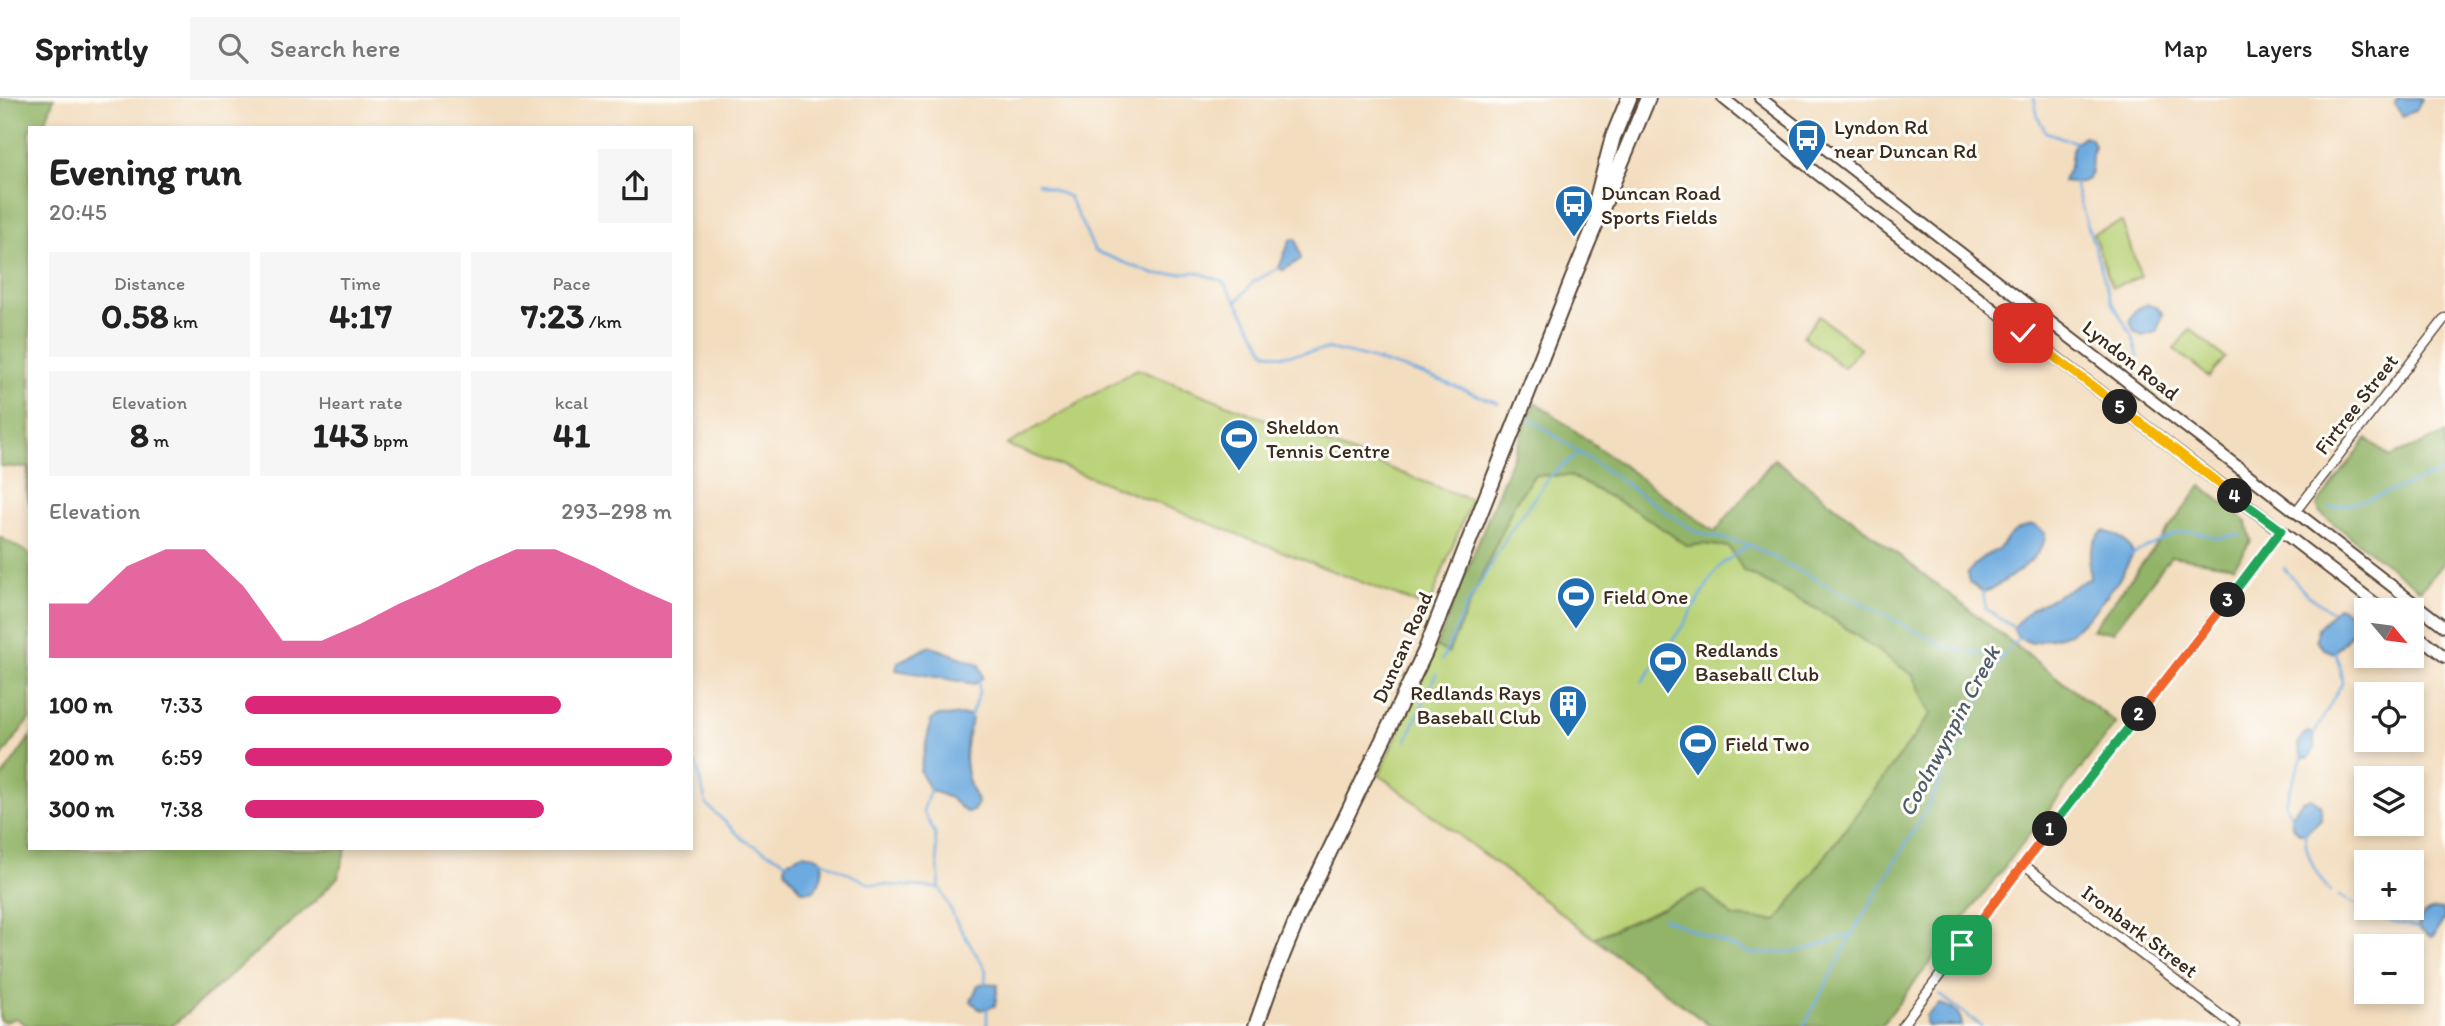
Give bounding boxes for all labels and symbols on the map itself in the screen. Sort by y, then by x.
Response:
place label: Lyndon Rd near Duncan Rd [1834,114,1978,163]
bus stop icon: Lyndon Rd near Duncan Rd [1786,117,1828,172]
place label: Duncan Road Sports Fields [1601,180,1721,229]
bus stop icon: Duncan Road Sports Fields [1553,183,1595,238]
pin [1993,303,2053,363]
street label: Lyndon Road [2078,315,2184,405]
street label: Firtree Street [2309,349,2403,459]
pin: 5 [2102,390,2138,424]
place label: Sheldon Tennis Centre [1266,414,1390,463]
sports icon: Sheldon Tennis Centre [1218,417,1260,472]
pin: 4 [2218,478,2252,514]
sports icon: Field One [1555,575,1597,630]
pin: 3 [2210,582,2246,618]
place label: Field One [1603,584,1688,609]
street label: Duncan Road [1366,587,1438,707]
north arrow [2354,598,2424,668]
place label: Redlands Baseball Club [1695,637,1819,686]
sports icon: Redlands Baseball Club [1647,640,1689,695]
water label: Coolnwynpin Creek [1892,640,2006,821]
place label: Redlands Rays Baseball Club [1410,680,1541,729]
building icon: Redlands Rays Baseball Club [1547,683,1589,738]
pin: 2 [2122,696,2156,732]
sports icon: Field Two [1677,722,1719,777]
place label: Field Two [1725,731,1810,756]
pin: 1 [2032,812,2068,846]
street label: Ironbark Street [2077,879,2203,983]
pin [1932,915,1992,975]

